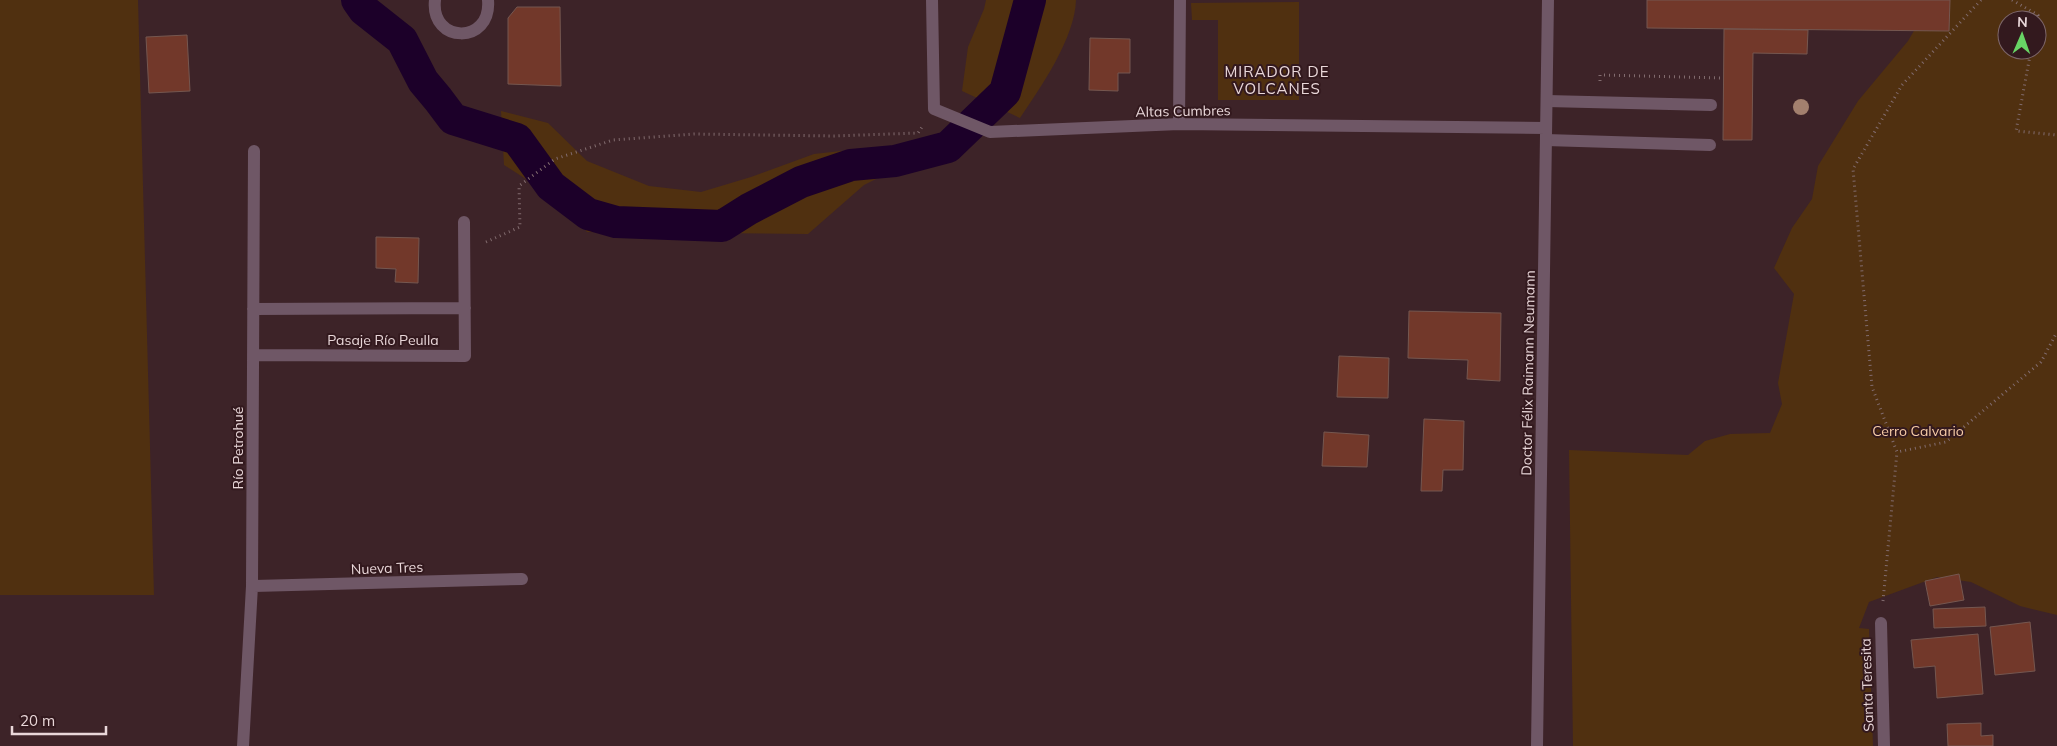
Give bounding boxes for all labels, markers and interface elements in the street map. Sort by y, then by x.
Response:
north arrow [1997,10,2047,60]
text: N [2017,13,2028,31]
district label: MIRADOR DE VOLCANES [1224,62,1330,98]
street label: Altas Cumbres [1135,101,1231,121]
street label: Doctor Félix Raimann Neumann [1517,270,1539,476]
street label: Pasaje Río Peulla [327,331,439,349]
street label: Río Petrohué [229,407,247,489]
park label: Cerro Calvario [1872,422,1964,440]
street label: Nueva Tres [351,558,424,578]
street label: Santa Teresita [1856,638,1878,732]
scale bar [12,704,106,736]
text: 20 m [20,711,55,730]

